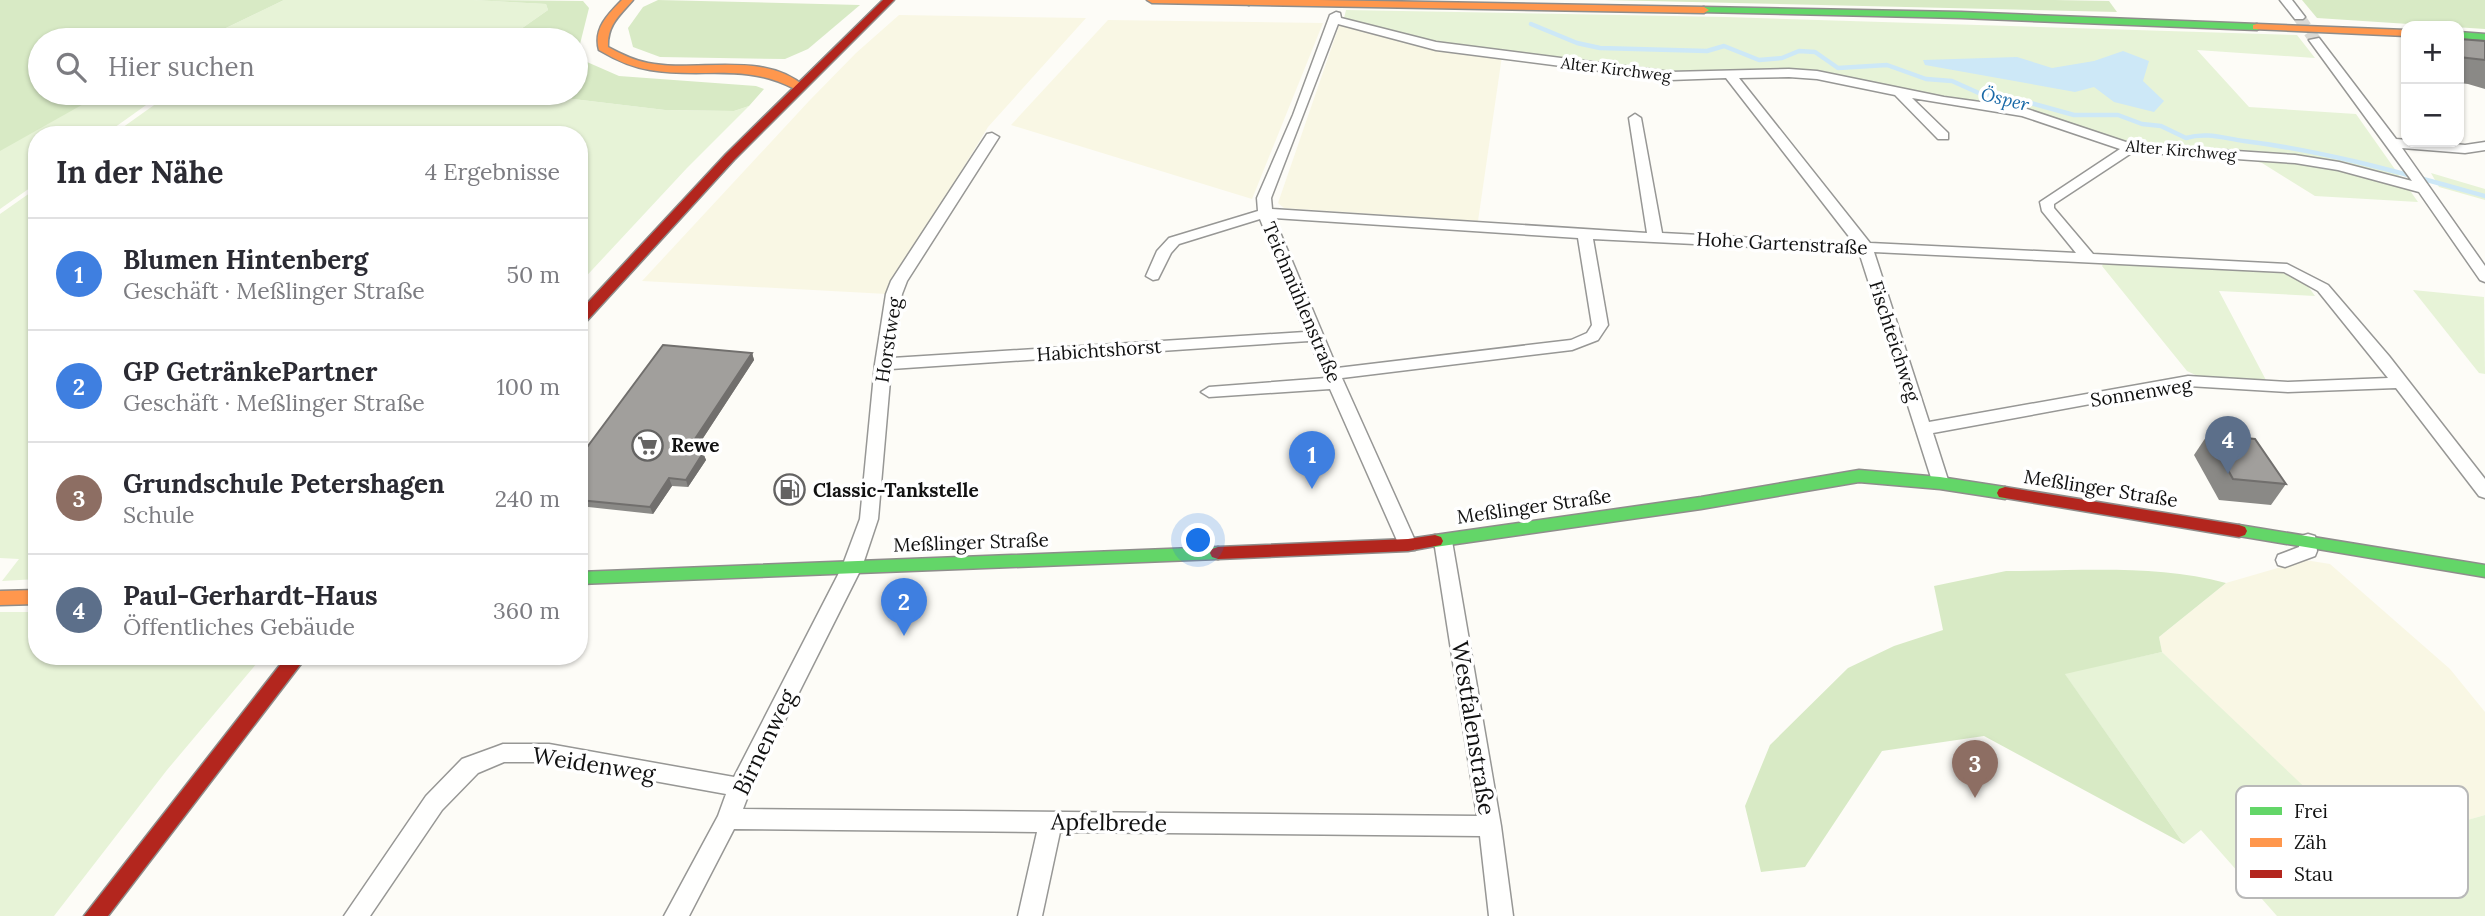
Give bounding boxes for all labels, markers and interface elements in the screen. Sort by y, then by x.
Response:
map controls [2401,21,2464,147]
button: + [2401,21,2464,84]
search box [28,28,588,105]
icon: search [52,48,90,86]
text: Hier suchen [108,50,254,83]
street label: Alter Kirchweg [1559,52,1673,86]
water label: Ösper [1978,82,2032,116]
button: − [2401,84,2464,147]
street label: Alter Kirchweg [2124,135,2238,165]
text: In der Nähe [56,153,224,191]
text: 4 Ergebnisse [425,157,560,186]
street label: Teichmühlenstraße [1257,218,1347,386]
street label: Hohe Gartenstraße [1696,227,1868,259]
text: Blumen Hintenberg [123,243,368,276]
text: 1 [74,260,84,289]
text: 50 m [507,260,560,289]
text: Geschäft · Meßlinger Straße [123,276,425,305]
street label: Fischteichweg [1864,277,1926,405]
street label: Horstweg [869,295,907,384]
street label: Habichtshorst [1036,334,1163,366]
text: GP GetränkePartner [123,355,378,388]
text: 2 [73,372,85,401]
text: 100 m [496,372,560,401]
street label: Sonnenweg [2089,372,2194,412]
text: Geschäft · Meßlinger Straße [123,388,425,417]
pin: 4 [2205,416,2251,474]
supermarket icon: Rewe [631,428,665,462]
pin: 1 [1289,431,1335,489]
place label: Rewe [671,433,719,457]
street label: Meßlinger Straße [2022,464,2180,512]
text: Grundschule Petershagen [123,467,445,500]
fuel station icon: Classic-Tankstelle [773,473,807,507]
place label: Classic-Tankstelle [813,478,979,502]
street label: Meßlinger Straße [1455,483,1613,529]
text: 3 [73,484,85,513]
text: 240 m [495,484,560,513]
text: Schule [123,500,195,529]
your location [1181,523,1215,557]
street label: Meßlinger Straße [893,527,1049,557]
pin: 2 [881,578,927,636]
text: Paul-Gerhardt-Haus [123,579,378,612]
text: 4 [73,596,85,625]
text: 360 m [493,596,560,625]
text: Öffentliches Gebäude [123,612,355,641]
street label: Westfalenstraße [1446,639,1502,817]
street label: Birnenweg [726,683,803,800]
street label: Weidenweg [530,740,659,788]
pin: 3 [1952,740,1998,798]
legend [2236,786,2468,898]
text: Frei [2294,799,2328,823]
street label: Apfelbrede [1050,806,1167,838]
text: Zäh [2294,830,2327,854]
text: Stau [2294,862,2333,886]

